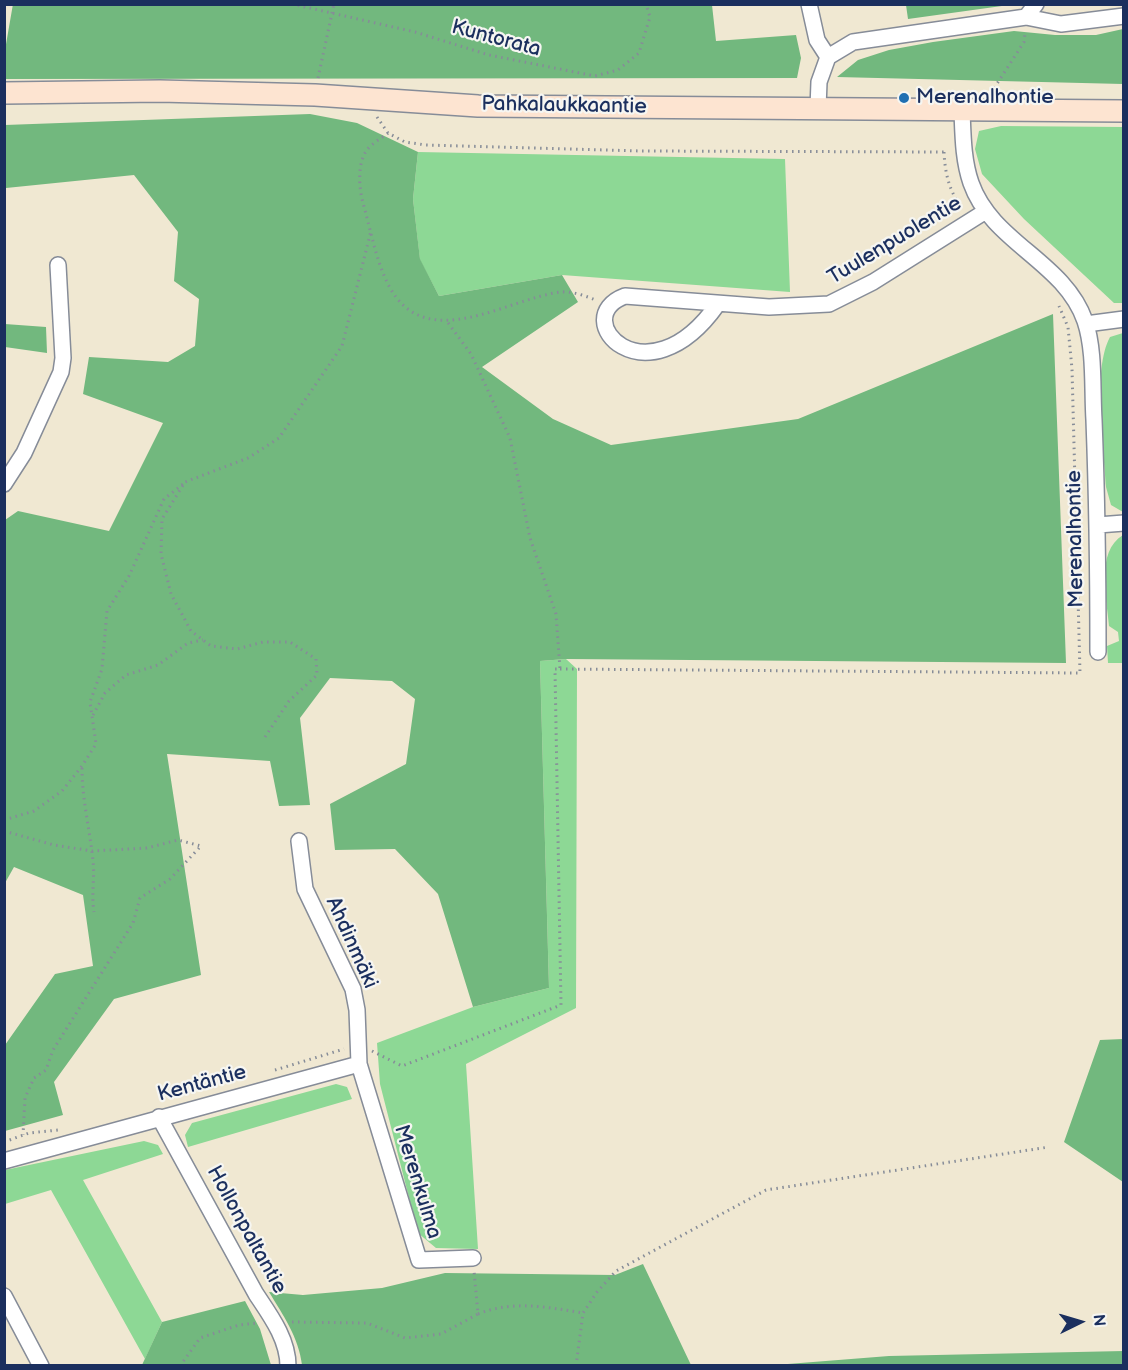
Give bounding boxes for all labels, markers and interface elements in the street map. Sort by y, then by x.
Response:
street label: Kuntorata [449,15,543,63]
place label: Merenalhontie [916,85,1054,111]
marker: Merenalhontie [897,91,911,105]
street label: Pahkalaukkaantie [481,92,647,120]
street label: Tuulenpuolentie [824,191,966,291]
street label: Merenalhontie [1062,470,1090,608]
street label: Ahdinmäki [320,893,382,993]
street label: Kentäntie [155,1060,249,1108]
street label: Merenkulma [388,1122,446,1242]
street label: Hollonpaltantie [200,1162,292,1298]
north arrow [1050,1292,1110,1352]
text: N [1088,1314,1108,1327]

